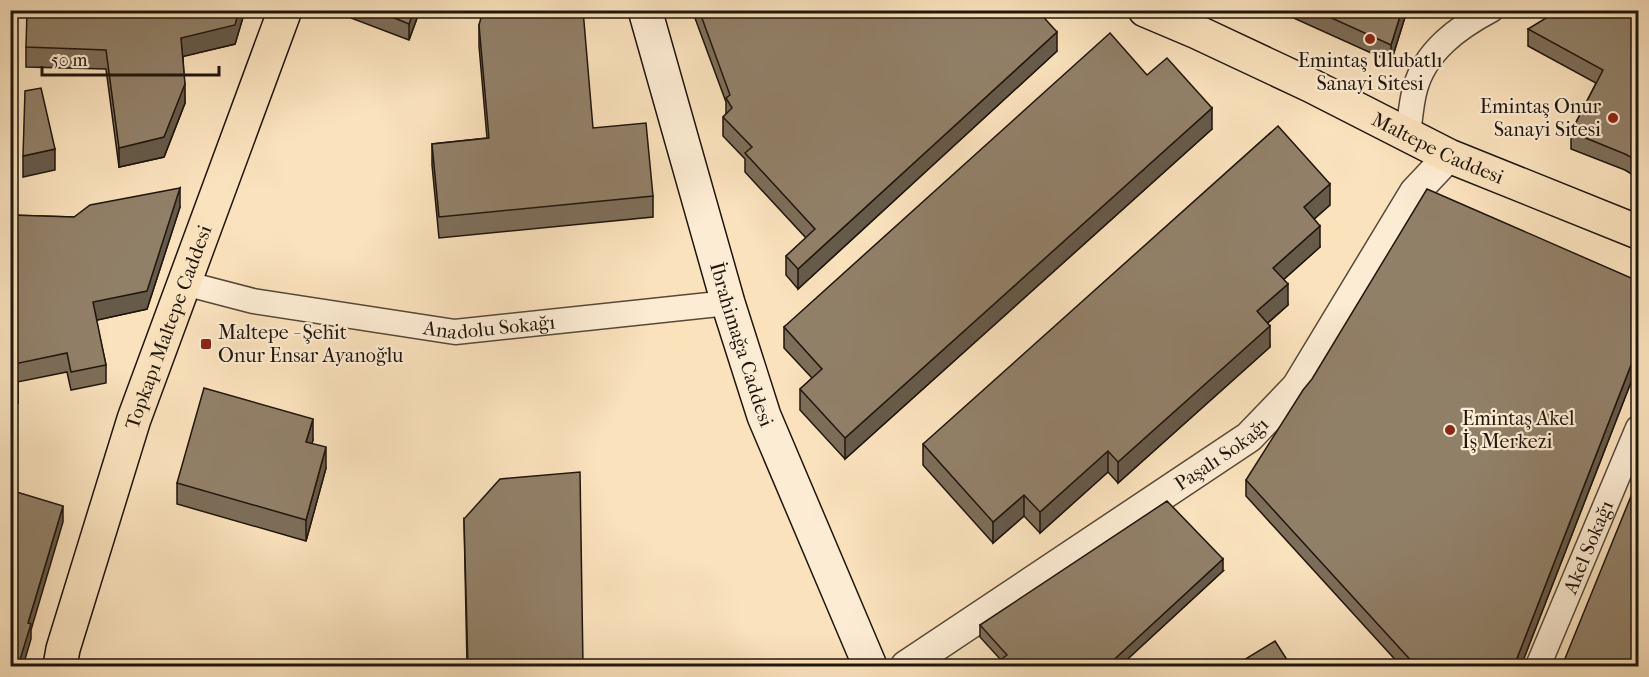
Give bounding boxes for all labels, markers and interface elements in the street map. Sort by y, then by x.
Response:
marker: Emintaş Ulubatlı Sanayi Sitesi [1363,32,1377,46]
scale bar [42,39,219,77]
place label: Emintaş Ulubatlı Sanayi Sitesi [1298,49,1442,95]
text: 50 m [51,50,88,71]
place label: Emintaş Onur Sanayi Sitesi [1480,95,1601,141]
street label: Maltepe Caddesi [1368,108,1507,189]
marker: Emintaş Onur Sanayi Sitesi [1606,111,1620,125]
street label: Topkapı Maltepe Caddesi [121,222,217,432]
street label: İbrahimağa Caddesi [705,259,778,430]
street label: Anadolu Sokağı [421,310,556,344]
place label: Maltepe - Şehit Onur Ensar Ayanoğlu [218,321,404,367]
marker: Maltepe - Şehit Onur Ensar Ayanoğlu [199,337,213,351]
place label: Emintaş Akel İş Merkezi [1462,407,1575,453]
street label: Paşalı Sokağı [1170,413,1273,496]
marker: Emintaş Akel İş Merkezi [1443,423,1457,437]
street label: Akel Sokağı [1558,497,1618,598]

